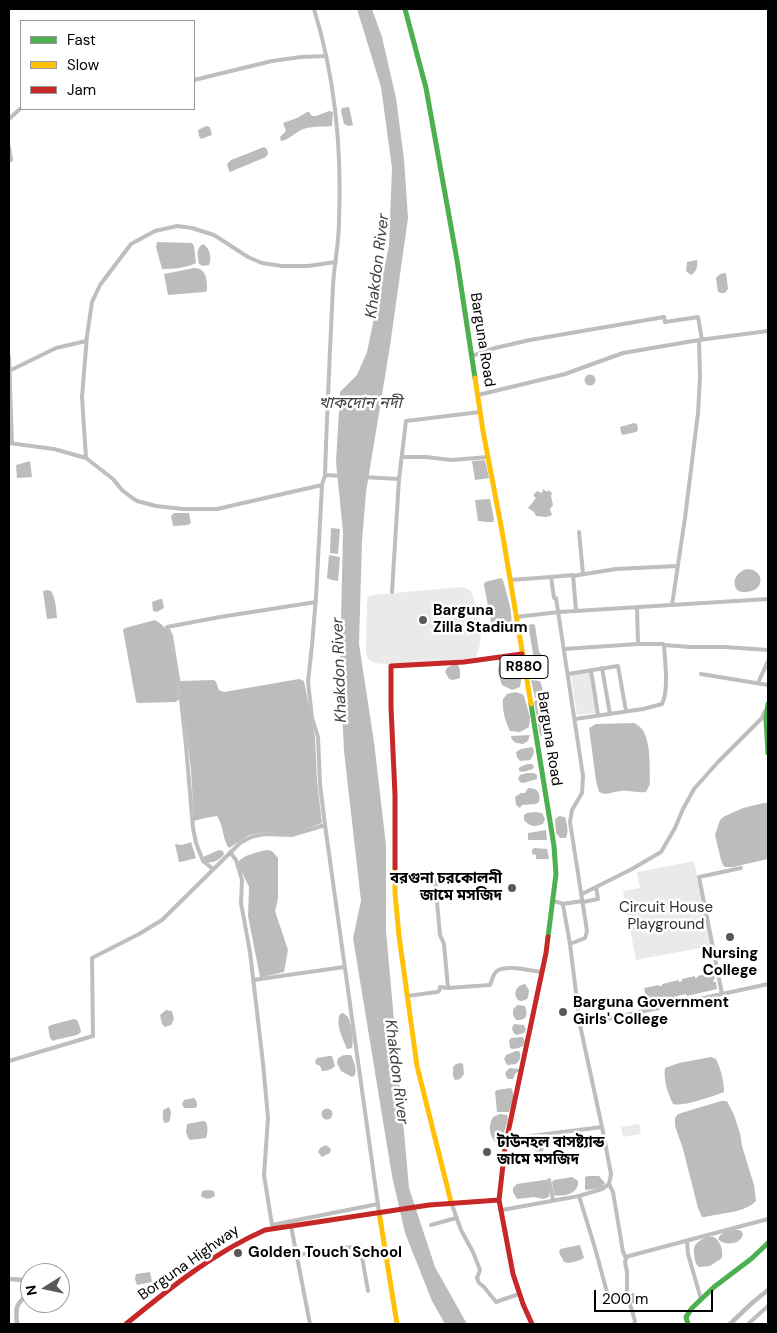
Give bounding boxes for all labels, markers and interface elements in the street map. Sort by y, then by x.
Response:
legend [20,20,195,110]
text: Fast [67,30,96,50]
text: Slow [67,55,99,75]
text: Jam [67,80,96,100]
water label: Khakdon River [362,213,394,319]
street label: Barguna Road [466,292,498,388]
water label: খাকদোন নদী [318,394,402,414]
place label: Barguna Zilla Stadium [433,602,528,637]
marker: Barguna Zilla Stadium [417,614,429,626]
water label: Khakdon River [329,617,351,723]
road number: R880 [500,656,548,679]
street label: Barguna Road [533,691,565,787]
place label: বরগুনা চরকোলনী জামে মসজিদ [390,870,502,905]
marker: বরগুনা চরকোলনী জামে মসজিদ [506,882,518,894]
park label: Circuit House Playground [619,899,713,934]
marker: Nursing College [724,931,736,943]
place label: Nursing College [702,945,758,980]
place label: Barguna Government Girls' College [573,994,729,1029]
marker: Barguna Government Girls' College [557,1006,569,1018]
water label: Khakdon River [380,1019,412,1125]
place label: টাউনহল বাসষ্ট্যান্ড জামে মসজিদ [497,1134,604,1169]
marker: টাউনহল বাসষ্ট্যান্ড জামে মসজিদ [481,1146,493,1158]
street label: Borguna Highway [135,1221,243,1305]
place label: Golden Touch School [248,1244,402,1262]
marker: Golden Touch School [232,1247,244,1259]
north arrow [20,1263,70,1313]
scale bar [597,1280,716,1312]
text: N [21,1284,41,1297]
text: 200 m [602,1289,648,1309]

